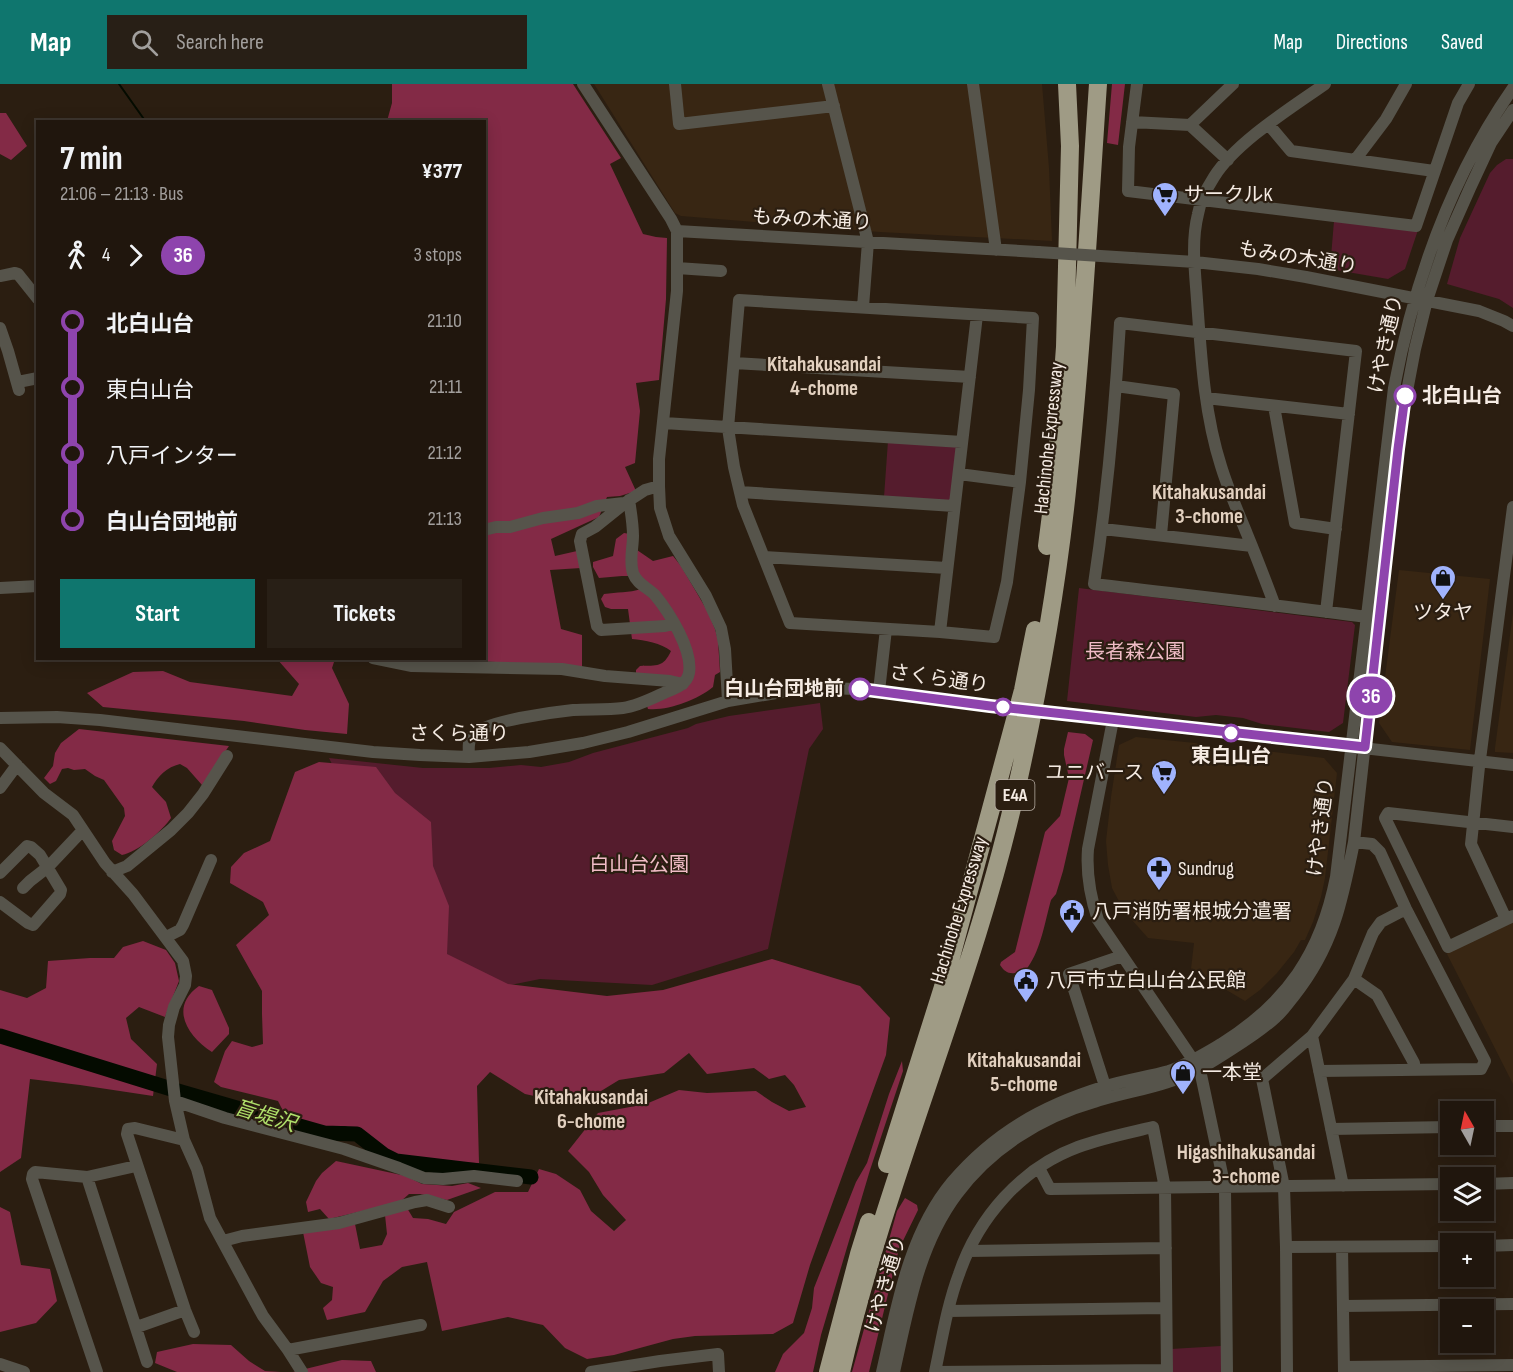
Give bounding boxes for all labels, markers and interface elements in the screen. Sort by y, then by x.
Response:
search box [107,15,527,69]
text: Map [30,26,71,59]
icon: search [128,26,161,59]
text: Search here [176,29,264,56]
text: Map [1273,30,1303,55]
text: Directions [1336,30,1408,55]
text: Saved [1441,30,1483,55]
text: 7 min [60,139,123,179]
text: ¥377 [422,158,462,185]
supermarket icon: サークルK [1150,180,1180,218]
text: 21:06 – 21:13 · Bus [60,182,183,206]
place label: サークルK [1184,183,1273,207]
street label: もみの木通り [751,205,873,235]
street label: もみの木通り [1237,237,1359,279]
icon: walk [60,239,93,272]
icon: forward [119,239,152,272]
text: 4 [102,243,110,267]
text: 36 [173,243,193,268]
text: 3 stops [414,243,462,267]
street label: けやき通り [1364,293,1408,395]
text: 21:10 [427,309,462,333]
text: 北白山台 [106,311,194,338]
district label: Kitahakusandai 4-chome [767,352,881,401]
street label: Hachinohe Expressway [1029,361,1069,515]
text: 21:11 [429,375,462,399]
text: 東白山台 [106,377,194,404]
place label: 北白山台 [1422,384,1502,408]
marker: 北白山台 [1394,385,1416,407]
text: 21:12 [427,441,462,465]
text: 八戸インター [106,443,238,470]
district label: Kitahakusandai 3-chome [1152,480,1266,529]
text: 21:13 [428,507,462,531]
text: 白山台団地前 [106,509,238,536]
shop icon: ツタヤ [1428,563,1458,601]
button: Start [60,579,255,648]
button: Tickets [267,579,462,648]
place label: ツタヤ [1413,601,1473,625]
park label: 長者森公園 [1085,640,1185,664]
street label: さくら通り [888,660,990,698]
line badge: 36 [1344,676,1398,716]
place label: 白山台団地前 [724,677,844,701]
marker: 白山台団地前 [849,678,871,700]
text: 36 [1361,684,1381,709]
unlabelled marker [994,698,1012,716]
street label: さくら通り [409,722,509,746]
marker: 東白山台 [1222,724,1240,742]
place label: 東白山台 [1191,744,1271,768]
supermarket icon: ユニバース [1149,758,1179,796]
place label: ユニバース [1045,761,1144,785]
street label: けやき通り [1303,776,1339,878]
road number: E4A [996,780,1034,810]
street label: Hachinohe Expressway [925,833,993,987]
park label: 白山台公園 [589,853,689,877]
pharmacy icon: Sundrug [1144,854,1174,892]
place label: Sundrug [1178,857,1234,881]
public building icon: 八戸消防署根城分遣署 [1057,897,1087,935]
place label: 八戸消防署根城分遣署 [1092,900,1292,924]
public building icon: 八戸市立白山台公民館 [1011,966,1041,1004]
place label: 八戸市立白山台公民館 [1046,969,1246,993]
district label: Kitahakusandai 5-chome [967,1048,1081,1097]
shop icon: 一本堂 [1168,1058,1198,1096]
place label: 一本堂 [1202,1061,1262,1085]
district label: Kitahakusandai 6-chome [534,1085,648,1134]
water label: 盲堤沢 [231,1095,302,1138]
north arrow [1440,1101,1494,1155]
map controls [1440,1101,1494,1353]
district label: Higashihakusandai 3-chome [1177,1140,1315,1189]
button: layers [1440,1167,1494,1221]
street label: けやき通り [861,1233,911,1335]
button: + [1440,1233,1494,1287]
button: − [1440,1299,1494,1353]

